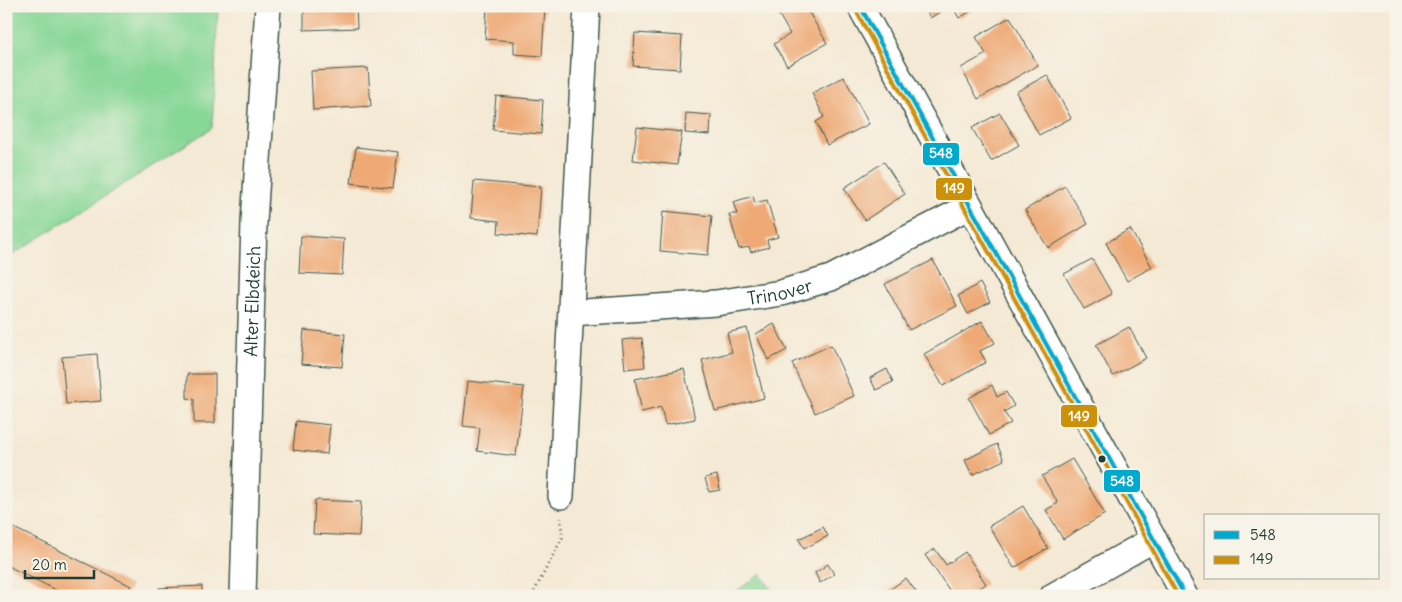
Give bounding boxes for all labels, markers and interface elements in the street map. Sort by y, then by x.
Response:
line badge: 548 [922,142,960,166]
text: 548 [929,144,953,162]
line badge: 149 [935,177,973,201]
text: 149 [943,179,965,197]
street label: Alter Elbdeich [239,245,265,357]
street label: Trinover [746,273,815,310]
line badge: 149 [1060,404,1098,428]
text: 149 [1068,407,1090,425]
unlabelled marker [1097,454,1107,464]
line badge: 548 [1103,469,1141,493]
text: 548 [1110,472,1134,490]
legend [1204,514,1380,580]
text: 548 [1250,525,1276,544]
scale bar [25,547,94,579]
text: 149 [1250,549,1273,568]
text: 20 m [32,555,67,574]

